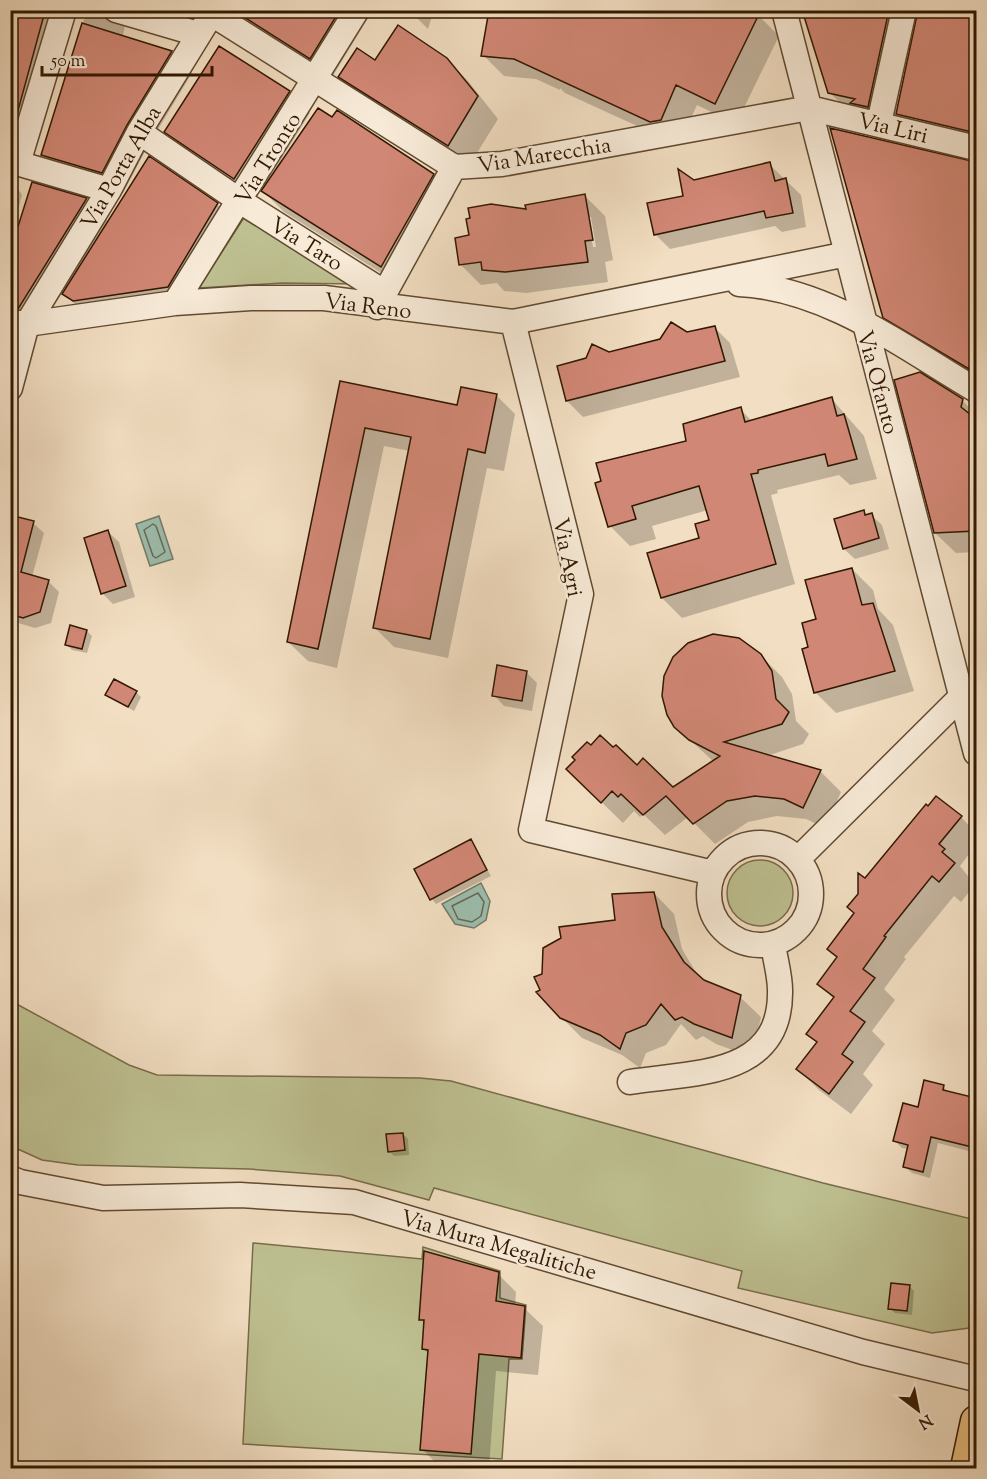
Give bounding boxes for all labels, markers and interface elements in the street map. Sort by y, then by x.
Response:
scale bar [42,39,212,77]
text: 50 m [50,49,86,75]
street label: Via Porta Alba [74,101,171,236]
street label: Via Liri [854,106,931,154]
street label: Via Tronto [229,107,311,212]
street label: Via Marecchia [475,131,614,183]
street label: Via Taro [263,210,348,281]
street label: Via Reno [322,287,413,329]
street label: Via Ofanto [847,327,905,438]
street label: Via Agri [543,515,589,600]
street label: Via Mura Megalitiche [396,1204,600,1290]
north arrow [888,1380,948,1440]
text: N [913,1407,936,1434]

